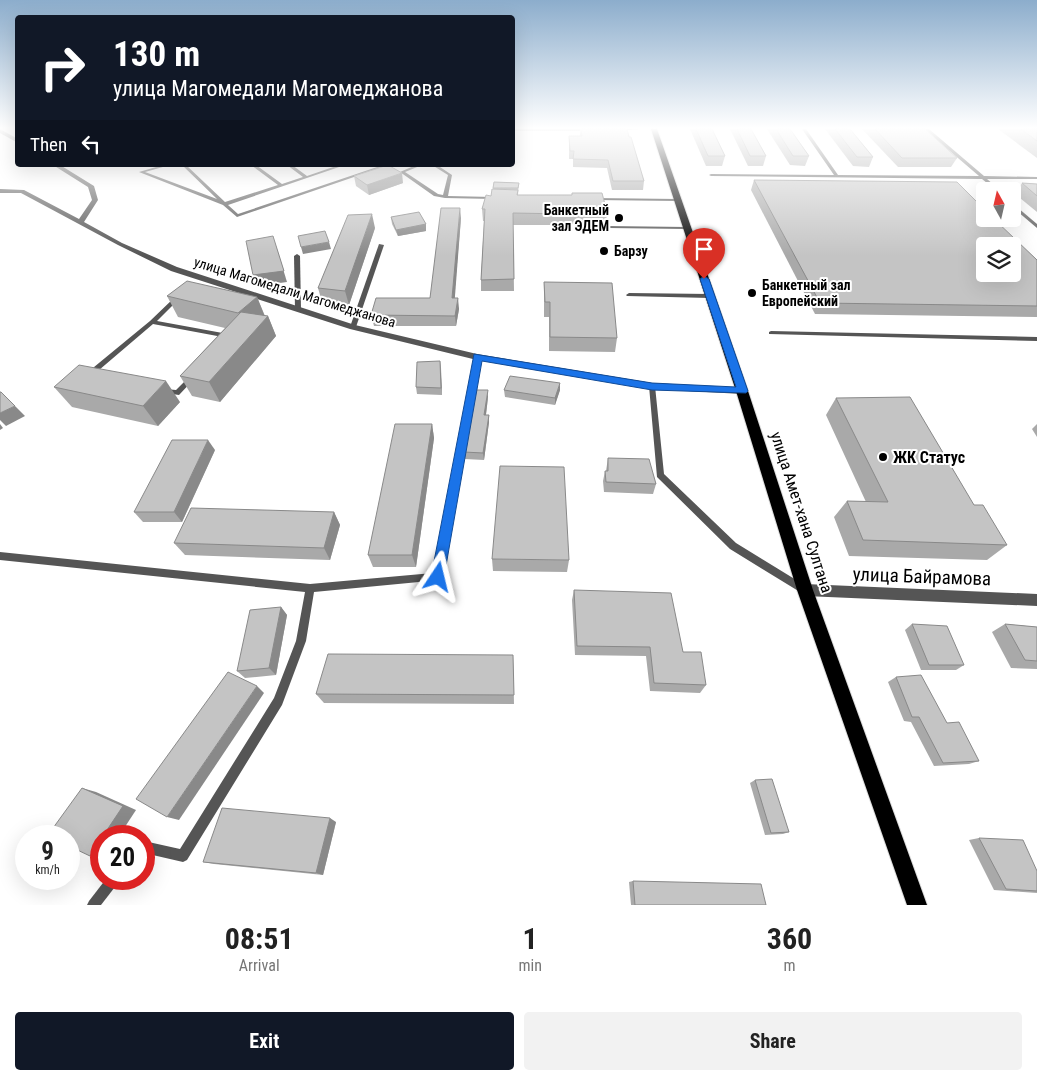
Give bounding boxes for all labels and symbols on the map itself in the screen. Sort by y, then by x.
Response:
north arrow [976,182,1021,228]
place label: Банкетный зал ЭДЕМ [544,202,609,234]
marker: Банкетный зал ЭДЕМ [613,212,625,224]
pin [683,228,725,279]
place label: Барзу [614,243,649,259]
marker: Барзу [598,245,610,257]
street label: улица Магомедали Магомеджановa [192,254,398,330]
place label: Банкетный зал Европейский [762,277,851,309]
marker: Банкетный зал Европейский [746,287,758,299]
street label: улица Амет-хана Султана [767,429,837,595]
place label: ЖК Статус [893,448,965,467]
marker: ЖК Статус [877,451,889,463]
position arrow [411,550,463,602]
street label: улица Байрамова [852,563,992,590]
speed limit sign: 20 [90,825,155,890]

